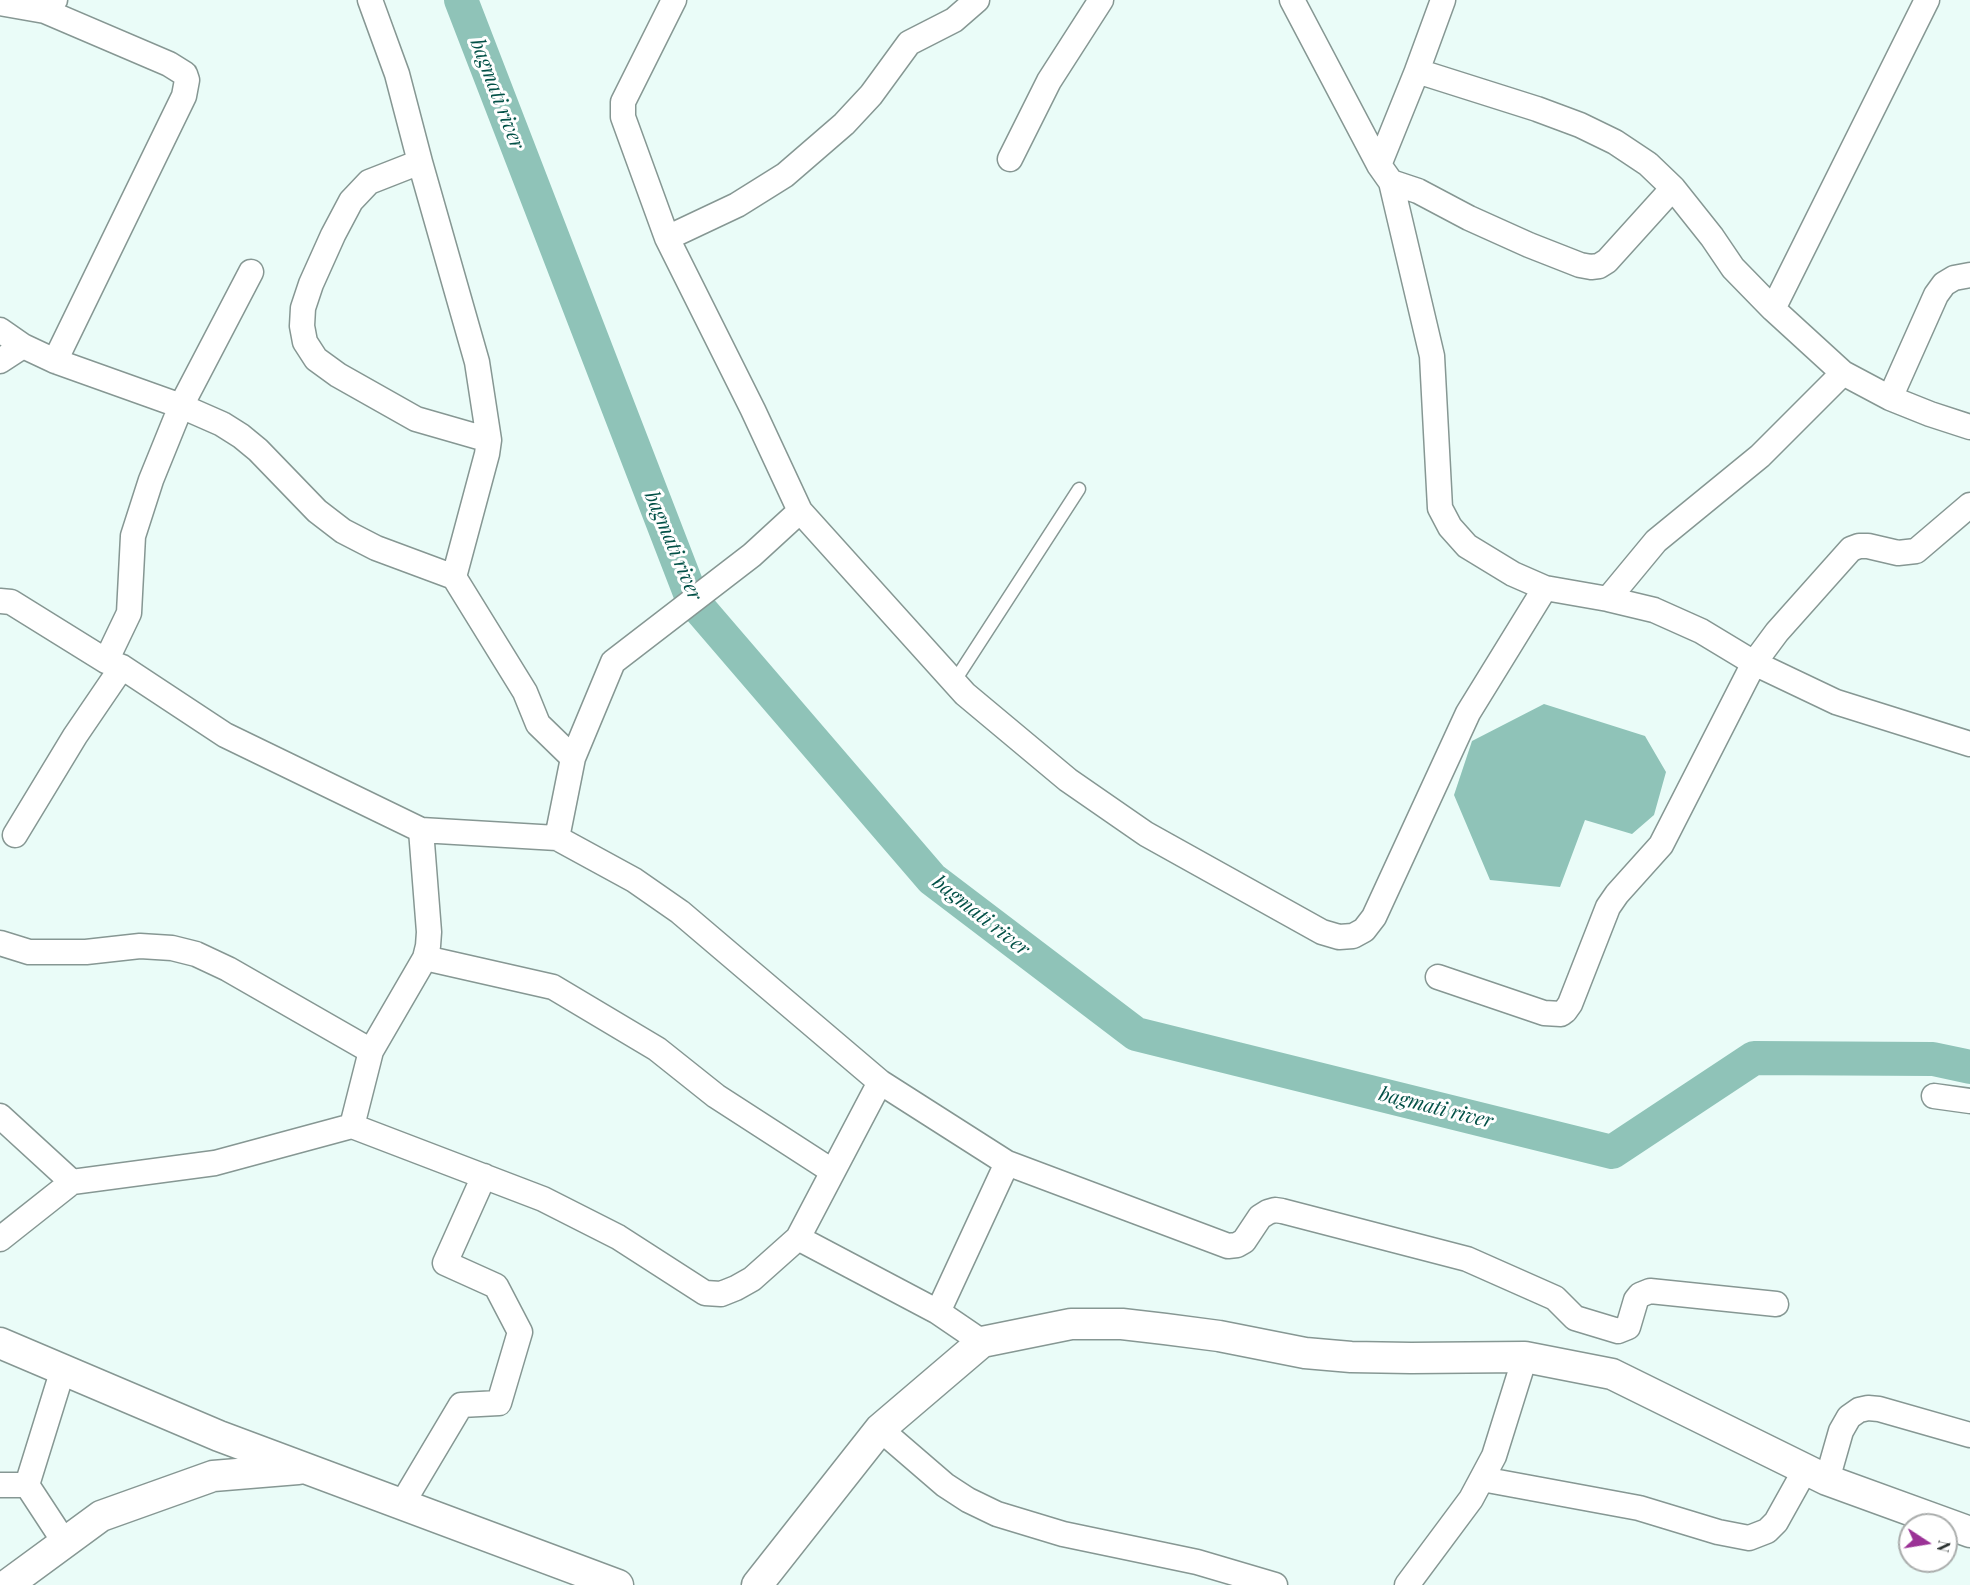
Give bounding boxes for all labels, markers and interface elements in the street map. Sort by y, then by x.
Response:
water label: bagmati river [465,35,529,153]
water label: bagmati river [639,488,707,604]
water label: bagmati river [928,871,1034,961]
water label: bagmati river [1377,1082,1495,1134]
north arrow [1898,1513,1958,1573]
text: N [1933,1539,1956,1554]

